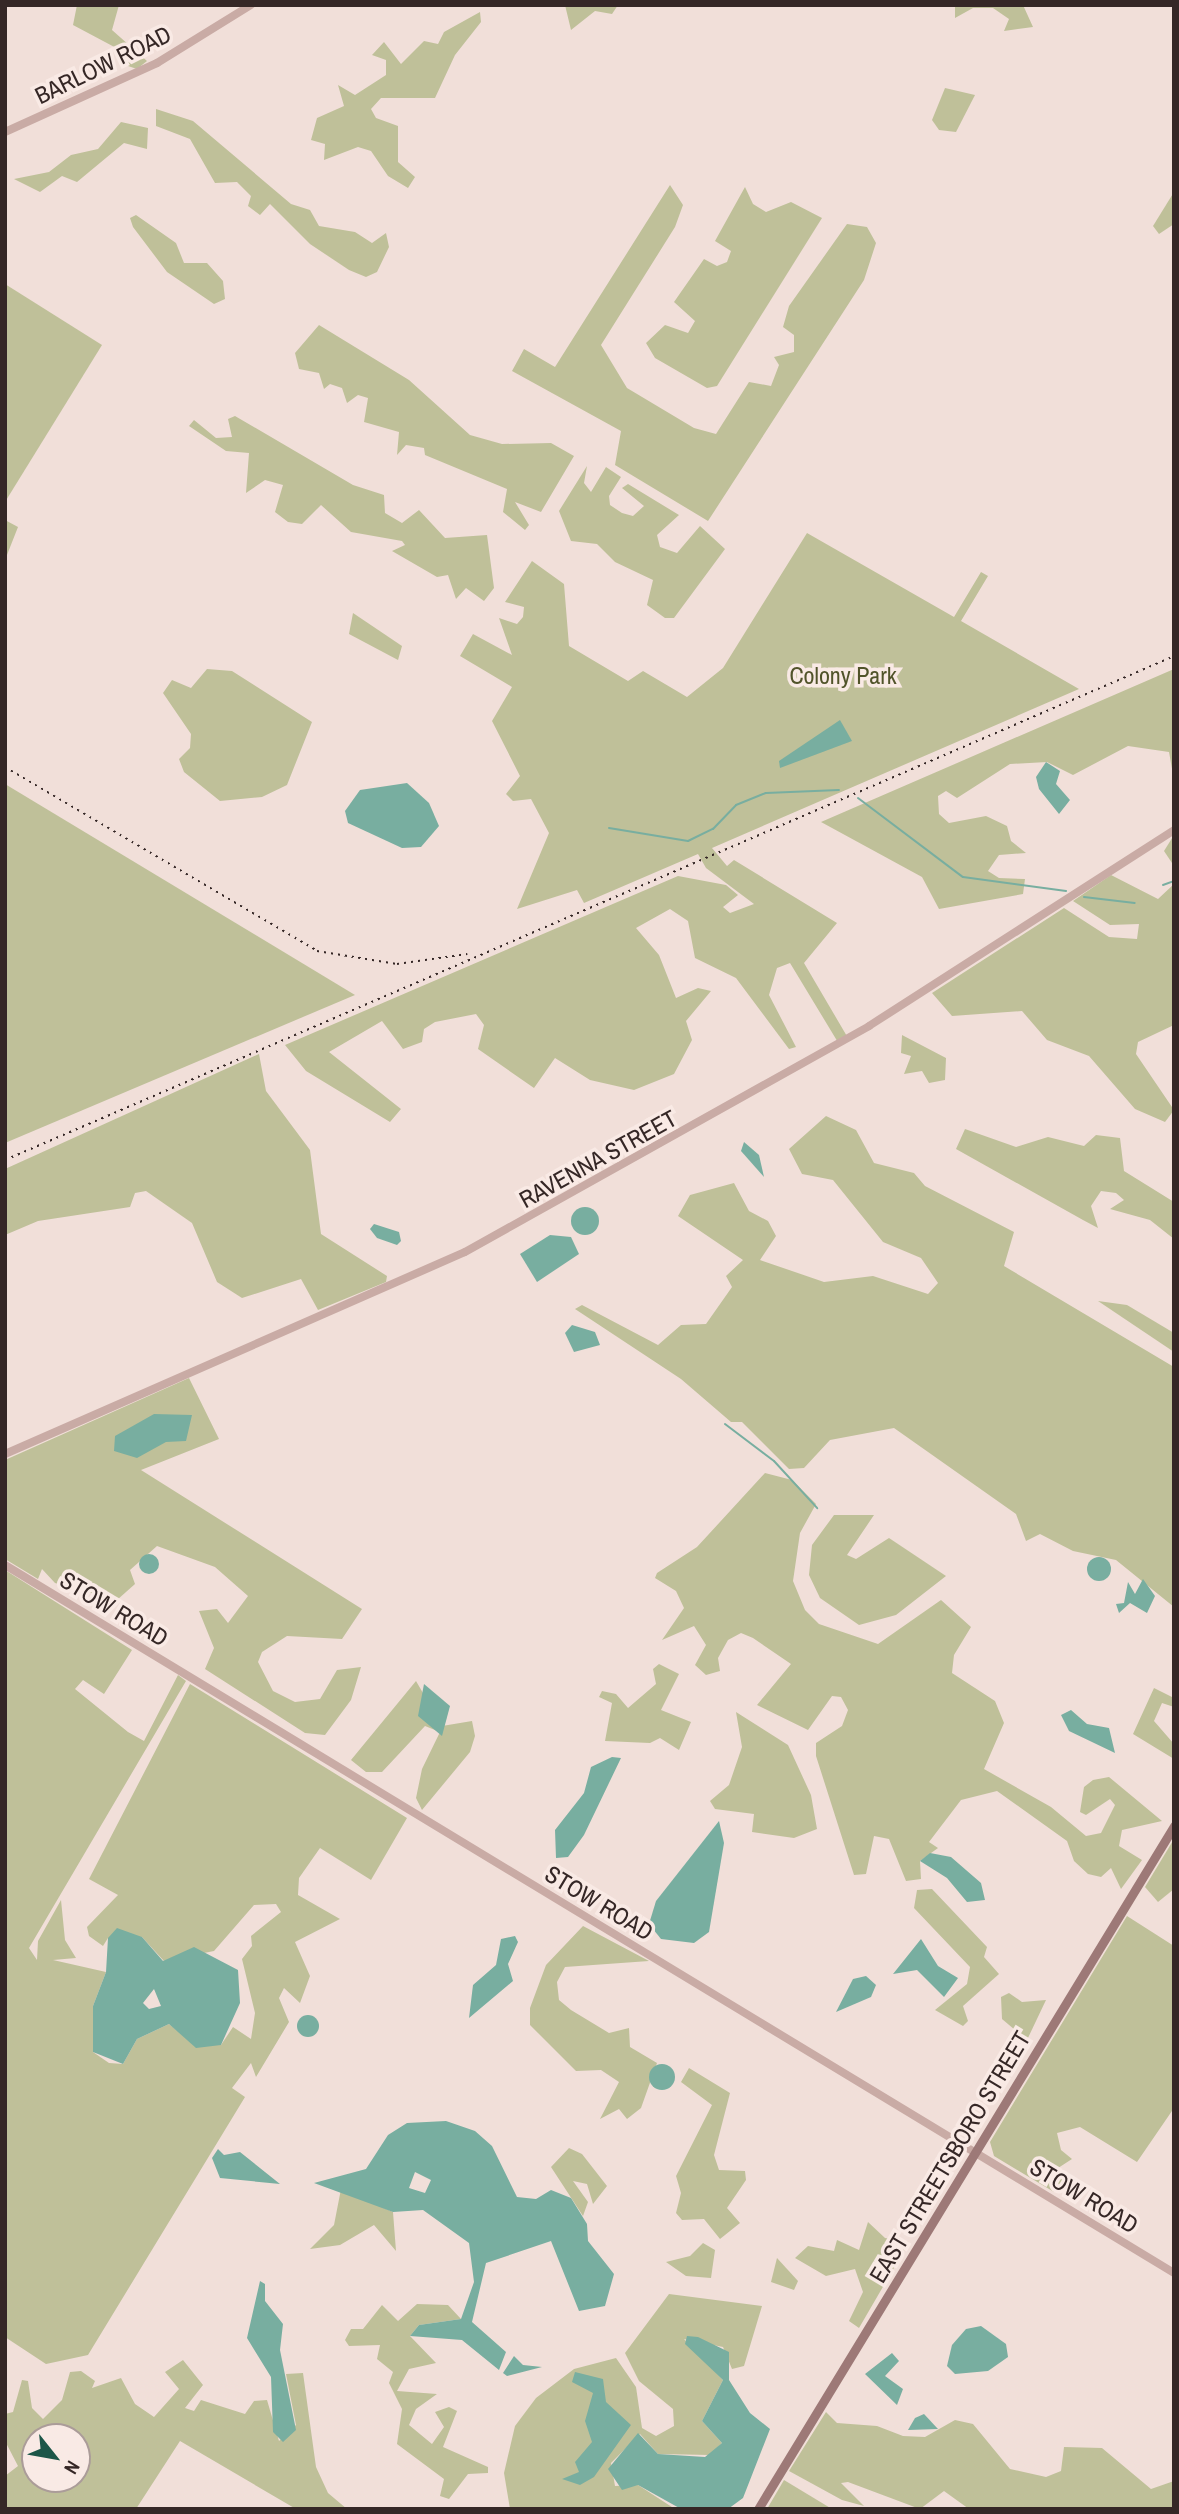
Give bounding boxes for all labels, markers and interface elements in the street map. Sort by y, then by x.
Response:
street label: BARLOW ROAD [30,20,176,110]
park label: Colony Park [789,662,897,690]
street label: RAVENNA STREET [514,1104,682,1214]
street label: STOW ROAD [55,1565,173,1653]
street label: STOW ROAD [540,1859,658,1947]
street label: EAST STREETSBORO STREET [863,2026,1037,2288]
street label: STOW ROAD [1025,2152,1143,2240]
north arrow [21,2423,91,2493]
text: N [58,2456,86,2479]

